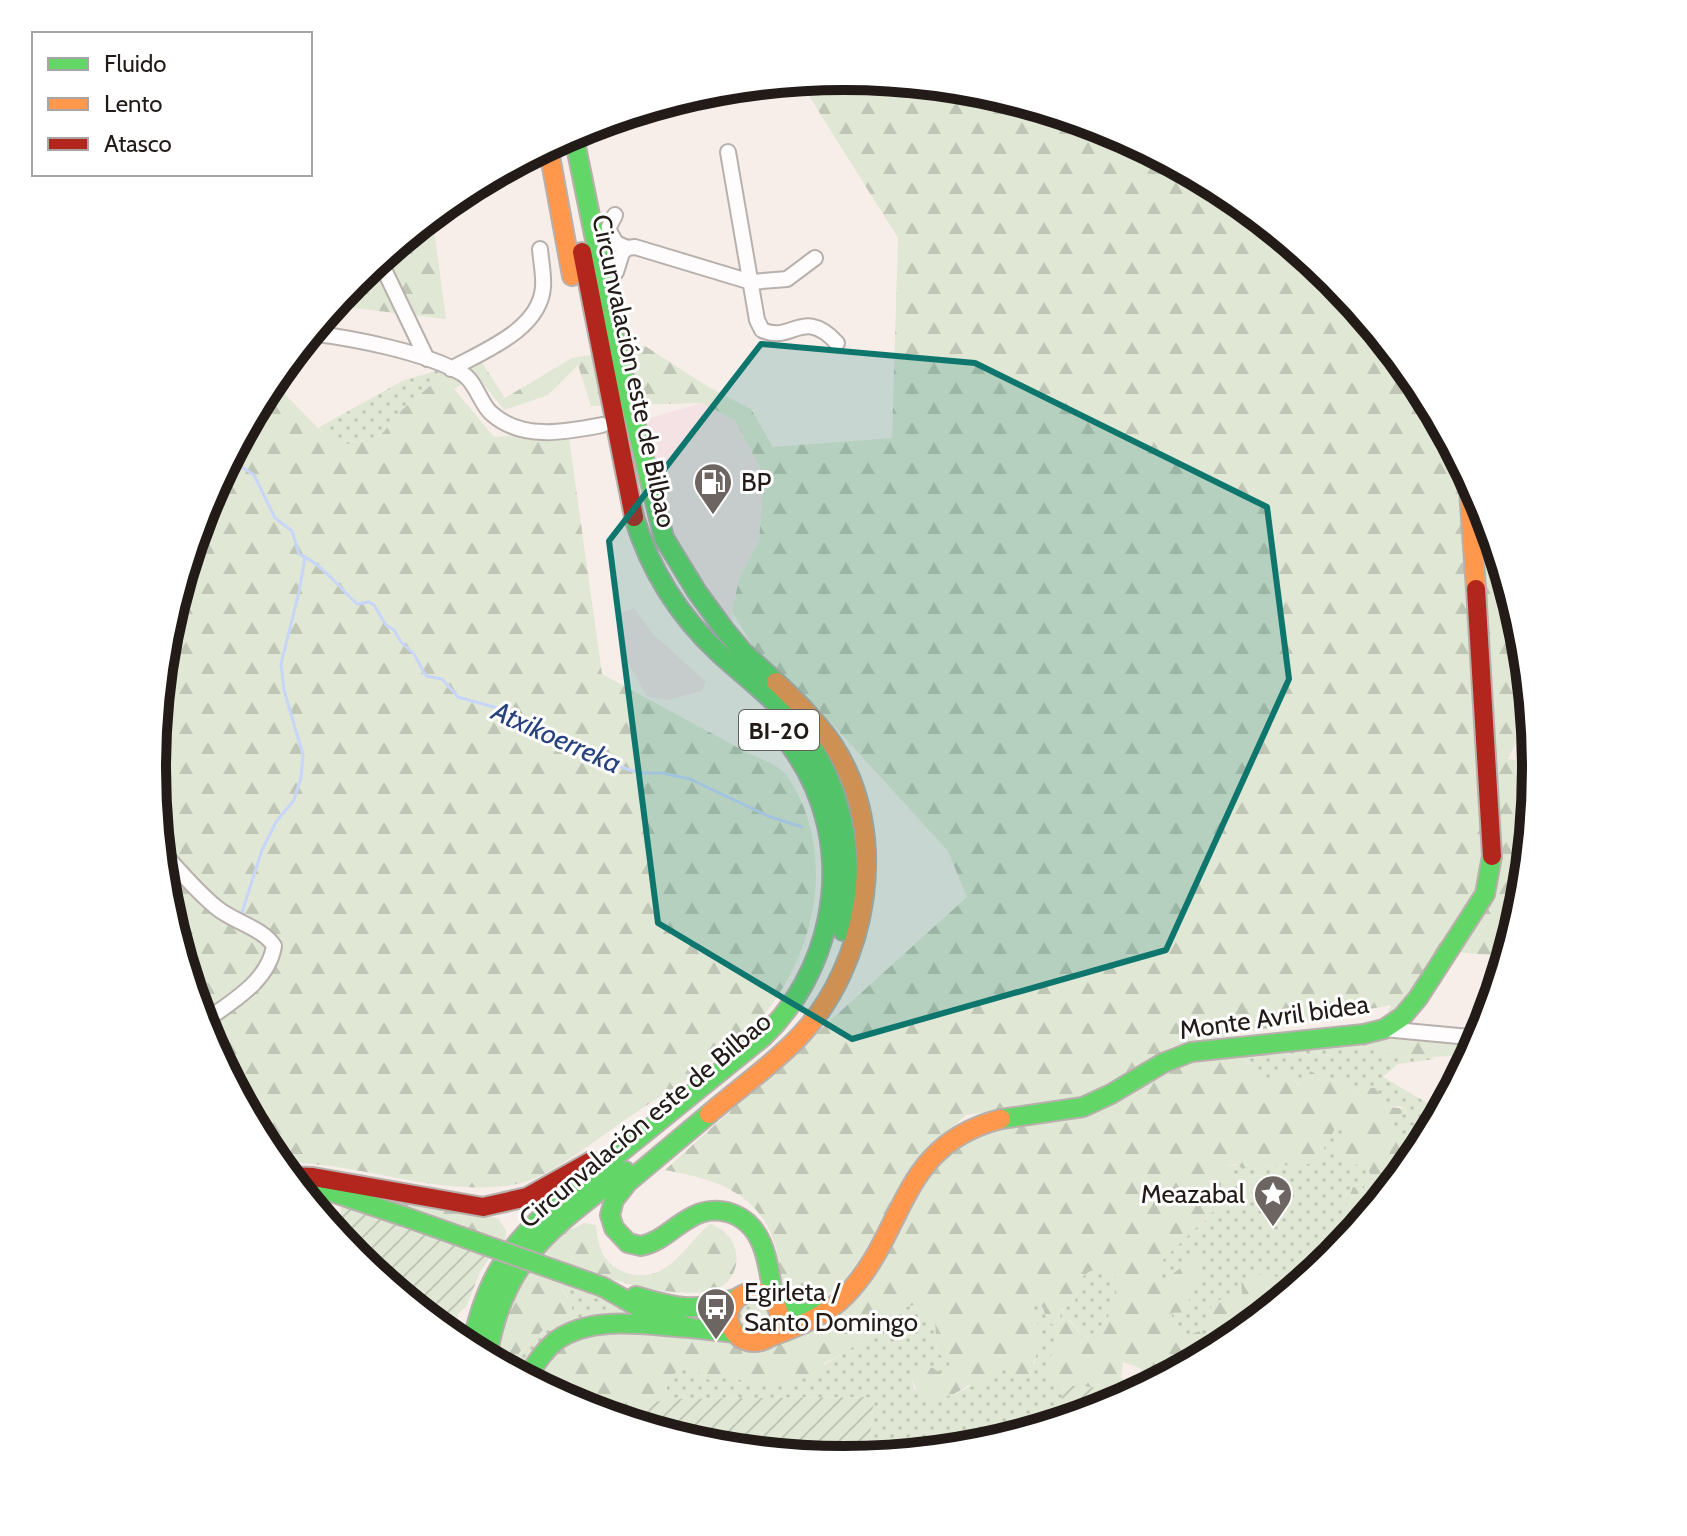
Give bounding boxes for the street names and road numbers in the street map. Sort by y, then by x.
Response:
street label: Circunvalación este de Bilbao [585,212,683,530]
road number: BI-20 [739,710,819,750]
street label: Monte Avril bidea [1177,988,1371,1046]
street label: Circunvalación este de Bilbao [512,1005,778,1235]

